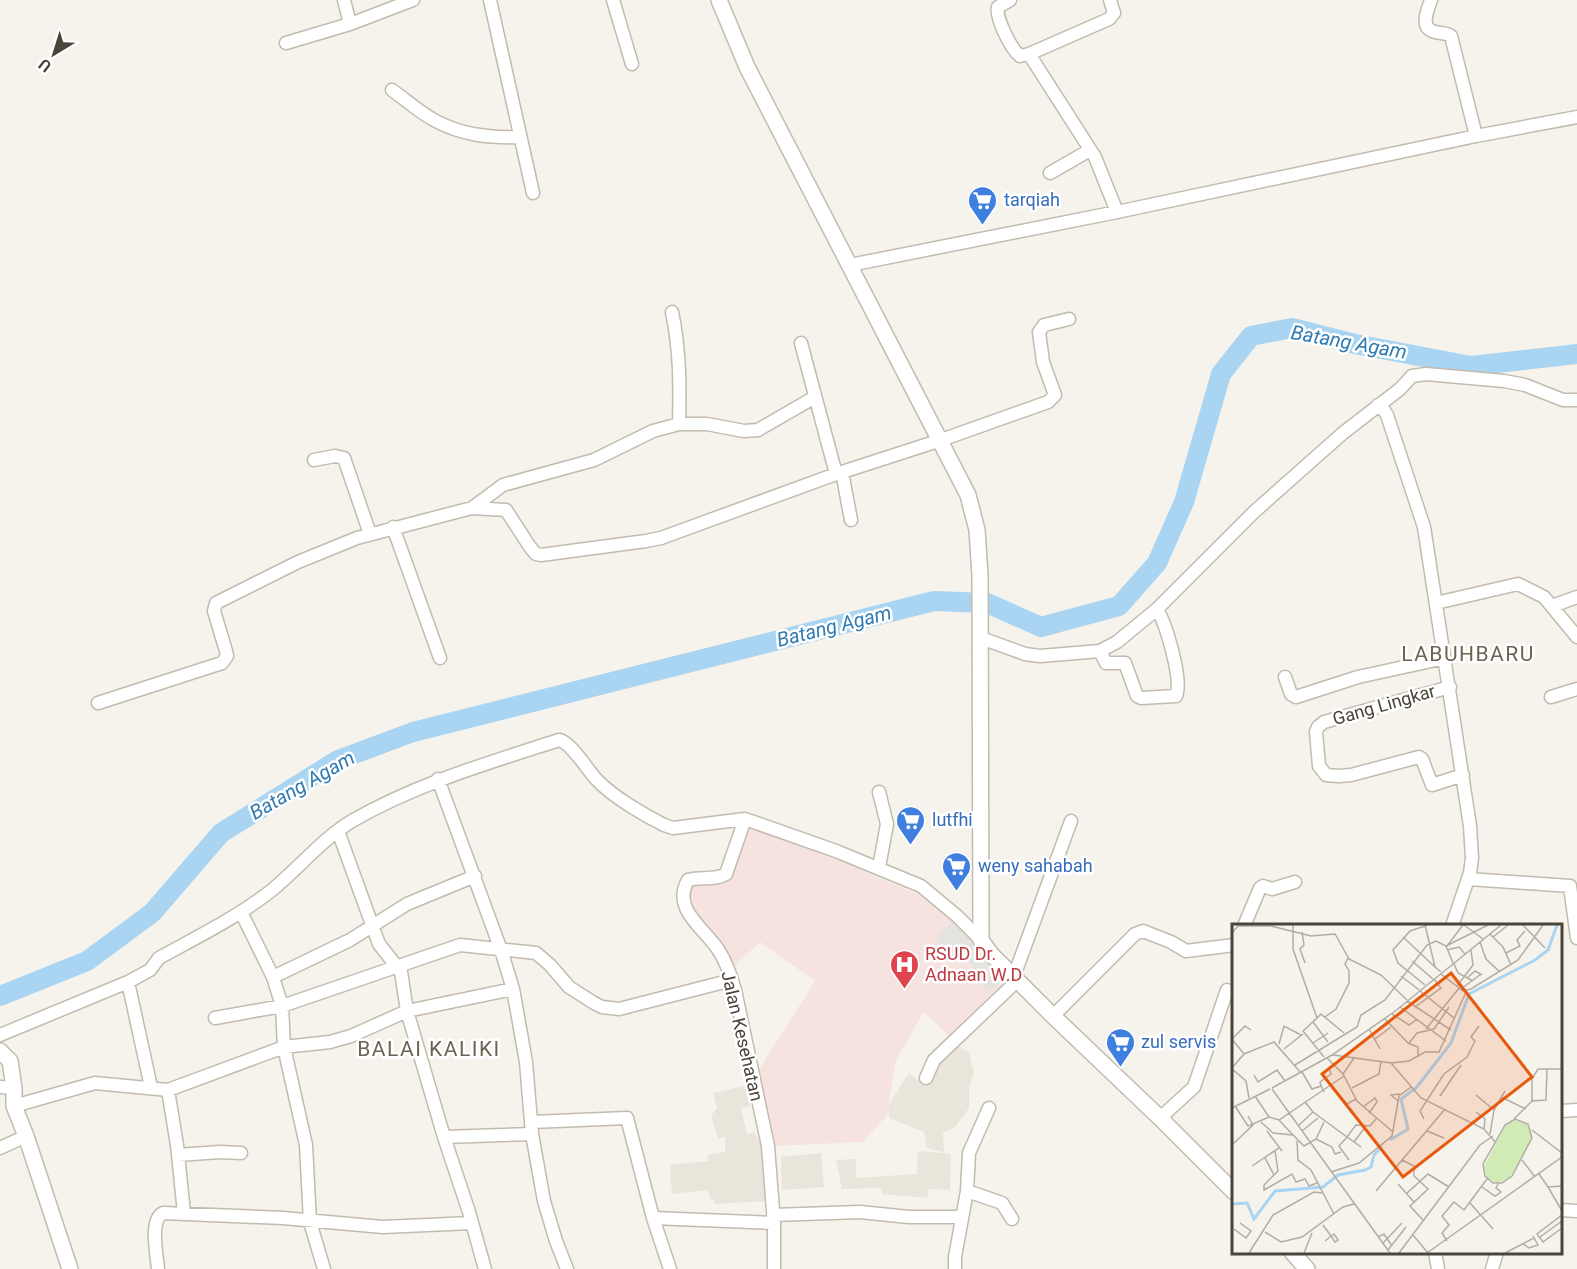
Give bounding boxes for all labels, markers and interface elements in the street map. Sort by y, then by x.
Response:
north arrow [24,24,84,84]
text: U [35,55,55,76]
supermarket icon: tarqiah [967,184,999,226]
place label: tarqiah [1004,189,1060,210]
water label: Batang Agam [1289,320,1409,364]
water label: Batang Agam [774,600,894,652]
district label: LABUHBARU [1401,642,1535,666]
street label: Gang Lingkar [1330,680,1438,729]
water label: Batang Agam [245,745,359,825]
supermarket icon: lutfhi [895,804,927,846]
place label: lutfhi [932,809,973,830]
supermarket icon: weny sahabah [941,850,973,892]
place label: weny sahabah [978,855,1093,876]
inset map [1232,924,1562,1254]
place label: RSUD Dr. Adnaan W.D [925,943,1022,985]
hospital icon: RSUD Dr. Adnaan W.D [888,948,920,990]
street label: Jalan Kesehatan [717,969,768,1103]
supermarket icon: zul servis [1104,1026,1136,1068]
place label: zul servis [1141,1031,1216,1052]
district label: BALAI KALIKI [357,1037,501,1061]

